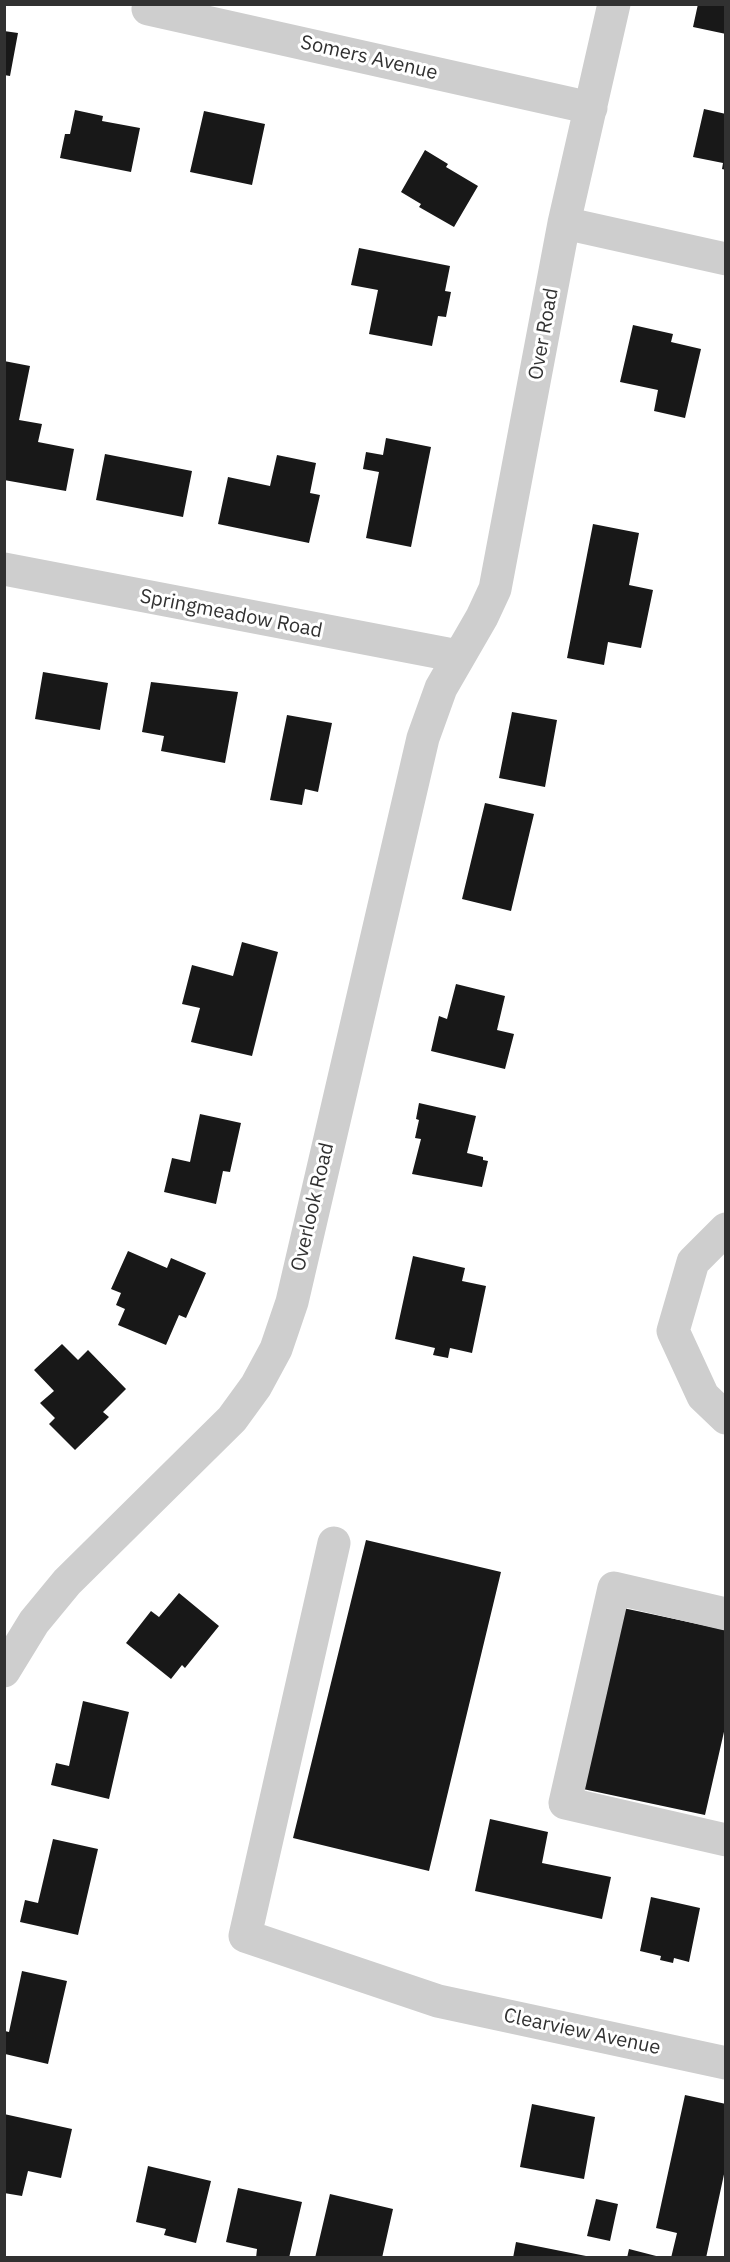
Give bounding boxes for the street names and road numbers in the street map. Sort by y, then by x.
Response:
street label: Somers Avenue [298,31,440,85]
street label: Over Road [524,286,564,382]
street label: Springmeadow Road [138,585,324,643]
street label: Overlook Road [287,1140,339,1274]
street label: Clearview Avenue [501,2004,663,2060]

